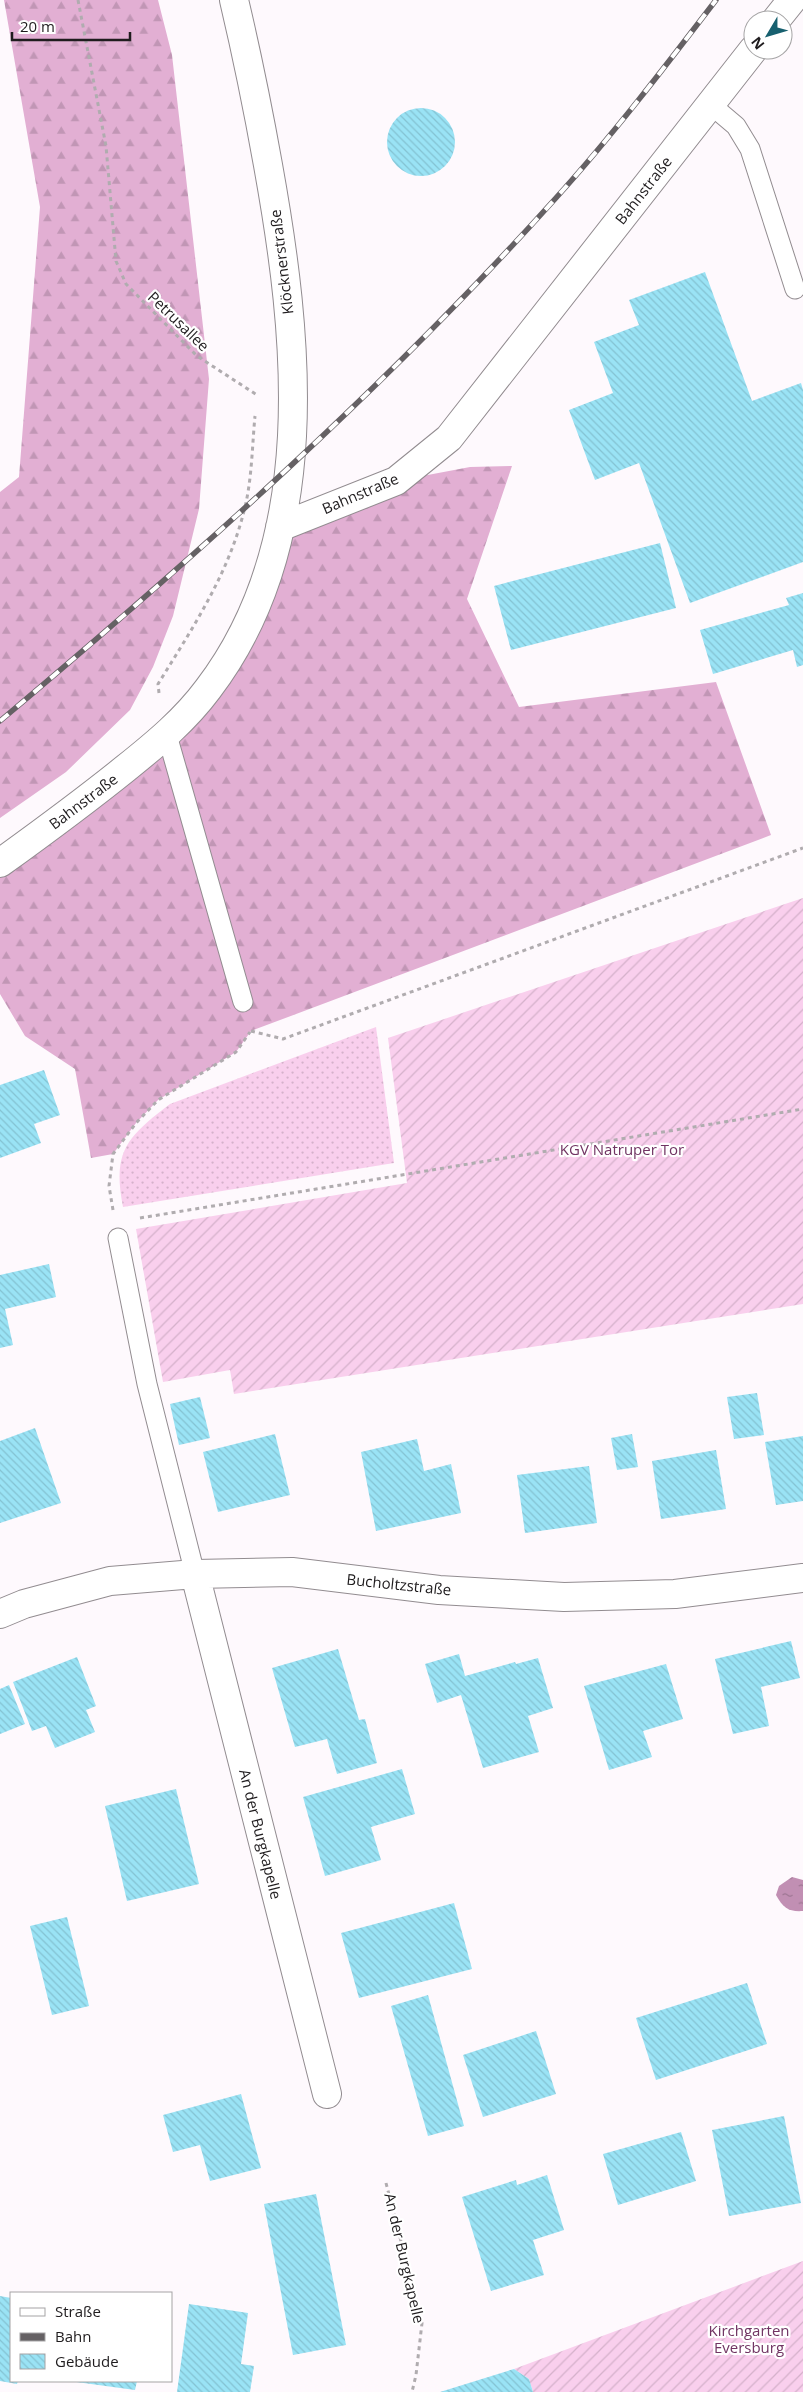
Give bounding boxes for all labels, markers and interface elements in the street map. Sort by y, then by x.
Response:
scale bar [12,10,130,42]
north arrow [743,10,793,60]
text: 20 m [20,16,55,36]
text: N [746,33,768,54]
street label: Bahnstraße [610,152,676,228]
street label: Klöcknerstraße [265,208,297,316]
street label: Petrusallee [144,287,214,355]
street label: Bahnstraße [319,468,401,518]
street label: Bahnstraße [45,769,121,833]
park label: KGV Natruper Tor [560,1139,684,1159]
street label: Bucholtzstraße [346,1569,452,1599]
street label: An der Burgkapelle [235,1767,287,1901]
street label: An der Burgkapelle [380,2191,430,2325]
legend [10,2292,172,2382]
text: Straße [55,2301,101,2321]
park label: Kirchgarten Eversburg [708,2320,790,2357]
text: Bahn [55,2326,91,2346]
text: Gebäude [55,2351,119,2371]

